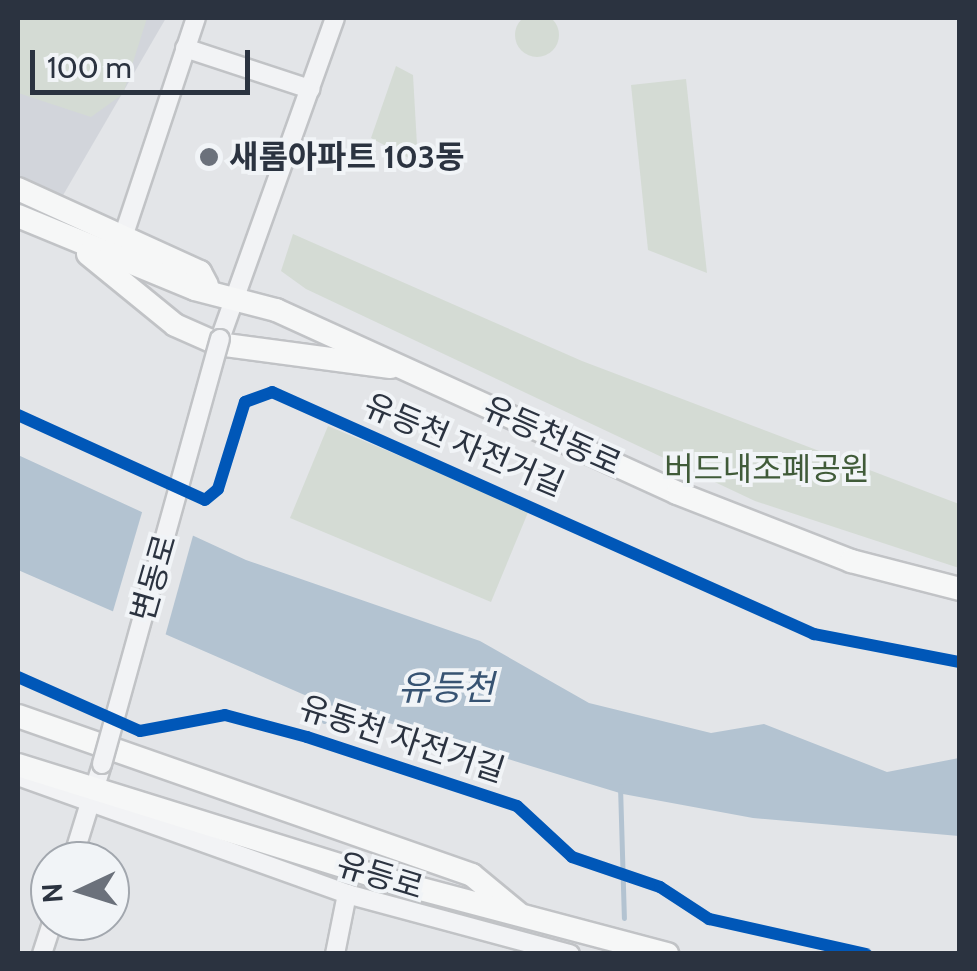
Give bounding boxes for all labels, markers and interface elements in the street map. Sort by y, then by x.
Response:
scale bar [35,30,255,92]
text: 100 m [47,49,132,86]
place label: 새롬아파트 103동 [229,138,464,176]
marker: 새롬아파트 103동 [198,146,220,168]
street label: 유등천 자전거길 [358,386,570,504]
street label: 유등천동로 [477,389,627,483]
park label: 버드내조폐공원 [664,450,870,488]
street label: 변동로 [123,530,185,626]
water label: 유등천 [398,667,494,709]
street label: 유동천 자전거길 [295,688,509,790]
north arrow [30,841,130,941]
street label: 유등로 [332,845,428,907]
text: N [34,882,70,904]

